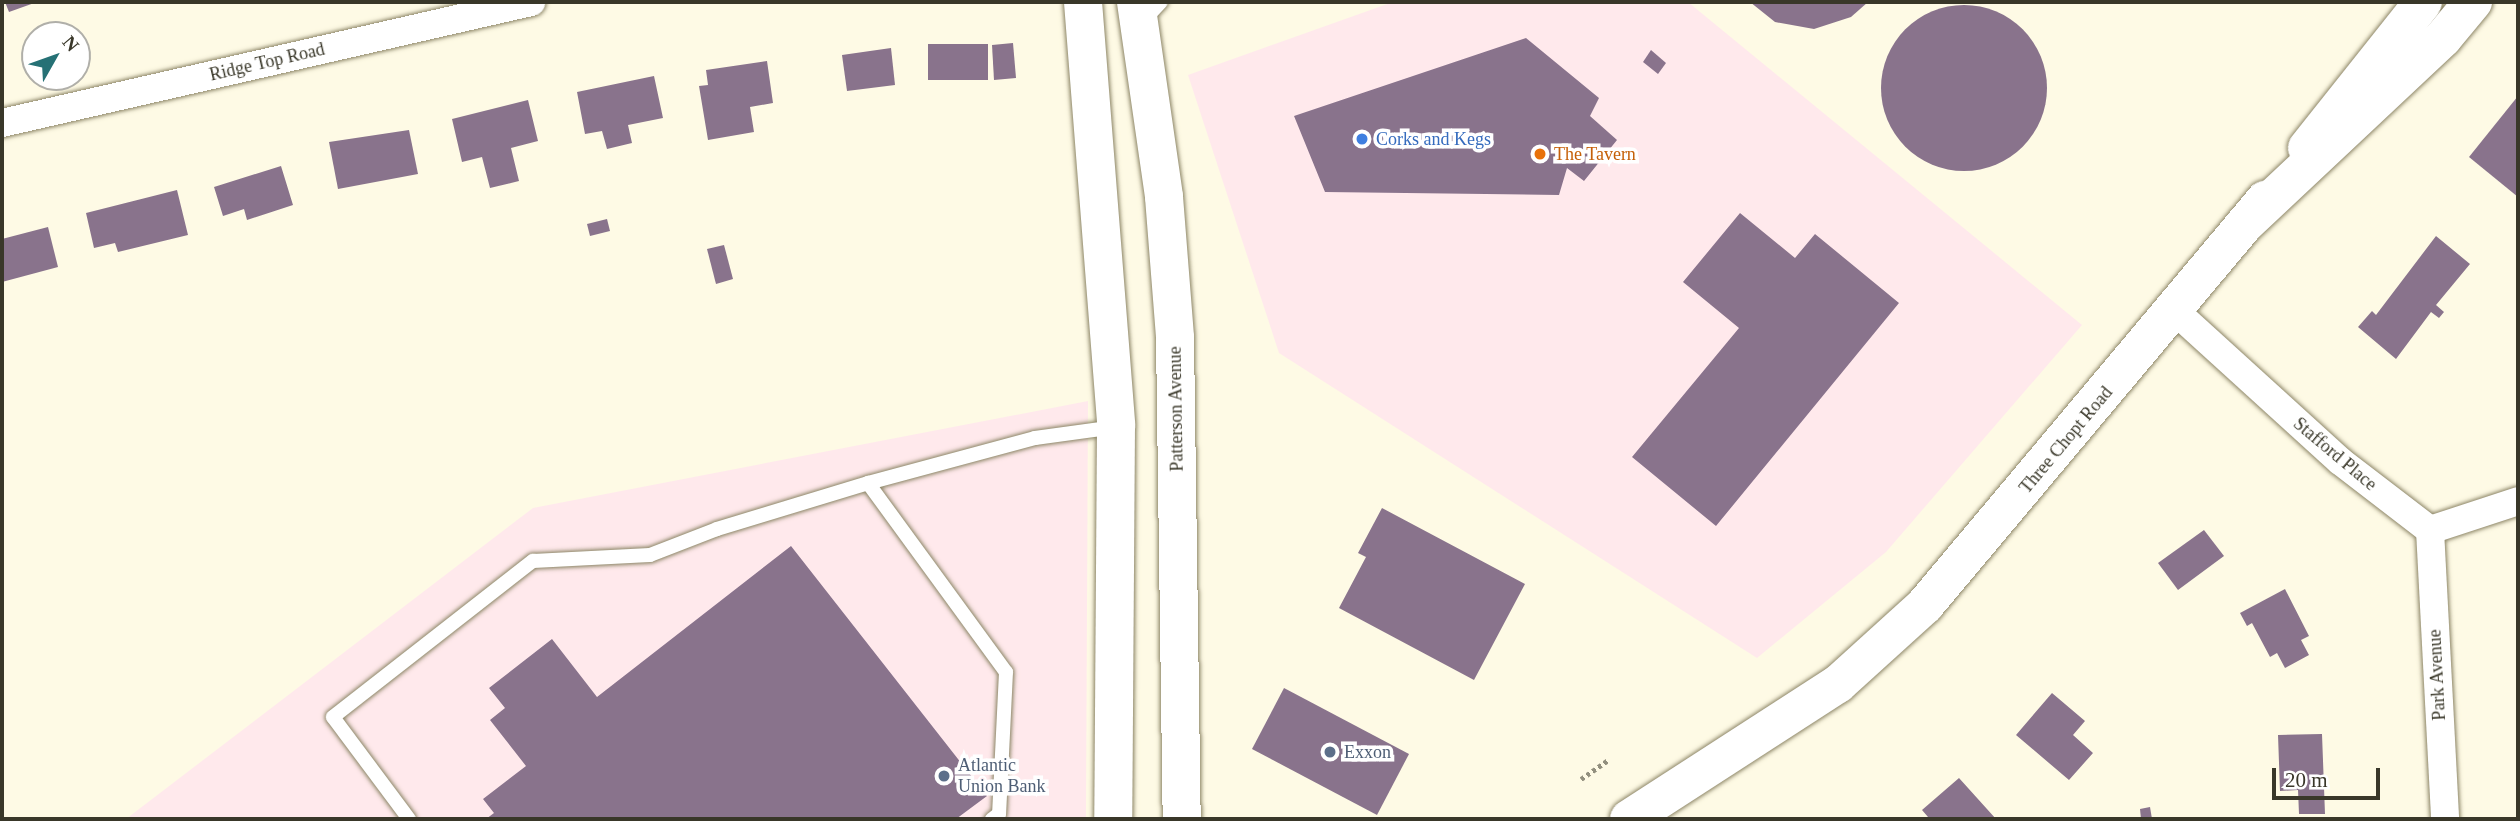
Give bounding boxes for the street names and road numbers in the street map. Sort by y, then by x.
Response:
street label: Ridge Top Road [207,38,327,86]
street label: Patterson Avenue [1164,346,1188,472]
street label: Three Chopt Road [2015,382,2117,498]
street label: Stafford Place [2289,413,2381,495]
street label: Park Avenue [2424,628,2450,722]

